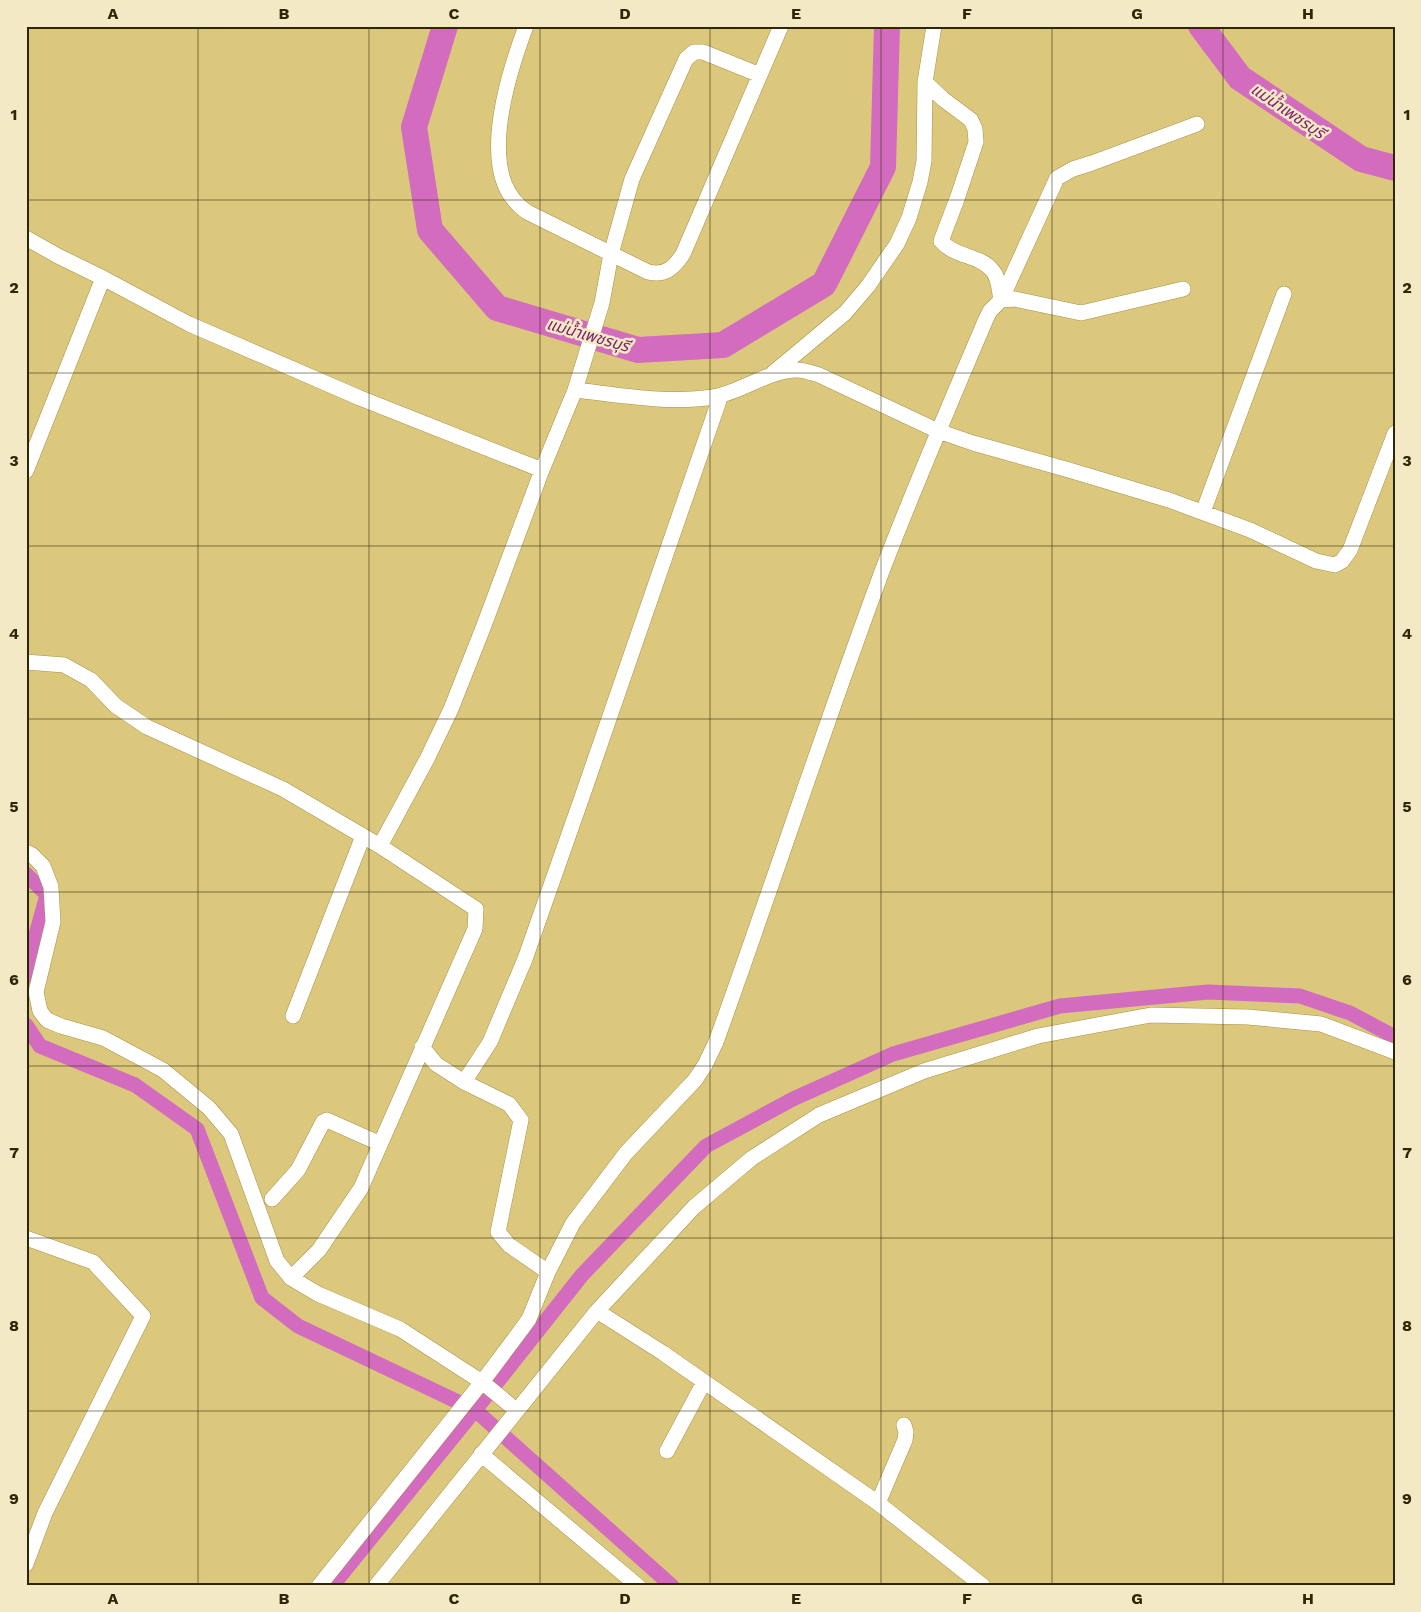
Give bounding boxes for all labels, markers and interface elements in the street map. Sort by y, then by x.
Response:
text: A [108,4,119,23]
text: B [279,4,290,23]
text: C [449,4,460,23]
text: D [619,4,631,23]
text: E [791,4,801,23]
text: F [962,4,972,23]
text: G [1131,4,1143,23]
text: H [1302,4,1314,23]
water label: แม่น้ำเพชรบุรี [1247,78,1332,145]
text: 1 [11,105,17,124]
text: 1 [1404,105,1410,124]
text: 2 [9,278,19,297]
text: 2 [1402,278,1412,297]
water label: แม่น้ำเพชรบุรี [544,312,635,358]
text: 3 [9,451,19,470]
text: 3 [1402,451,1412,470]
text: 4 [9,624,19,643]
text: 4 [1402,624,1412,643]
text: 5 [9,797,19,816]
text: 5 [1402,797,1412,816]
text: 6 [9,970,19,989]
text: 6 [1402,970,1412,989]
text: 7 [9,1143,19,1162]
text: 7 [1402,1143,1412,1162]
text: 8 [9,1316,19,1335]
text: 8 [1402,1316,1412,1335]
text: 9 [9,1489,19,1508]
text: 9 [1402,1489,1412,1508]
text: A [108,1589,119,1608]
text: B [279,1589,290,1608]
text: C [449,1589,460,1608]
text: D [619,1589,631,1608]
text: E [791,1589,801,1608]
text: F [962,1589,972,1608]
text: G [1131,1589,1143,1608]
text: H [1302,1589,1314,1608]

